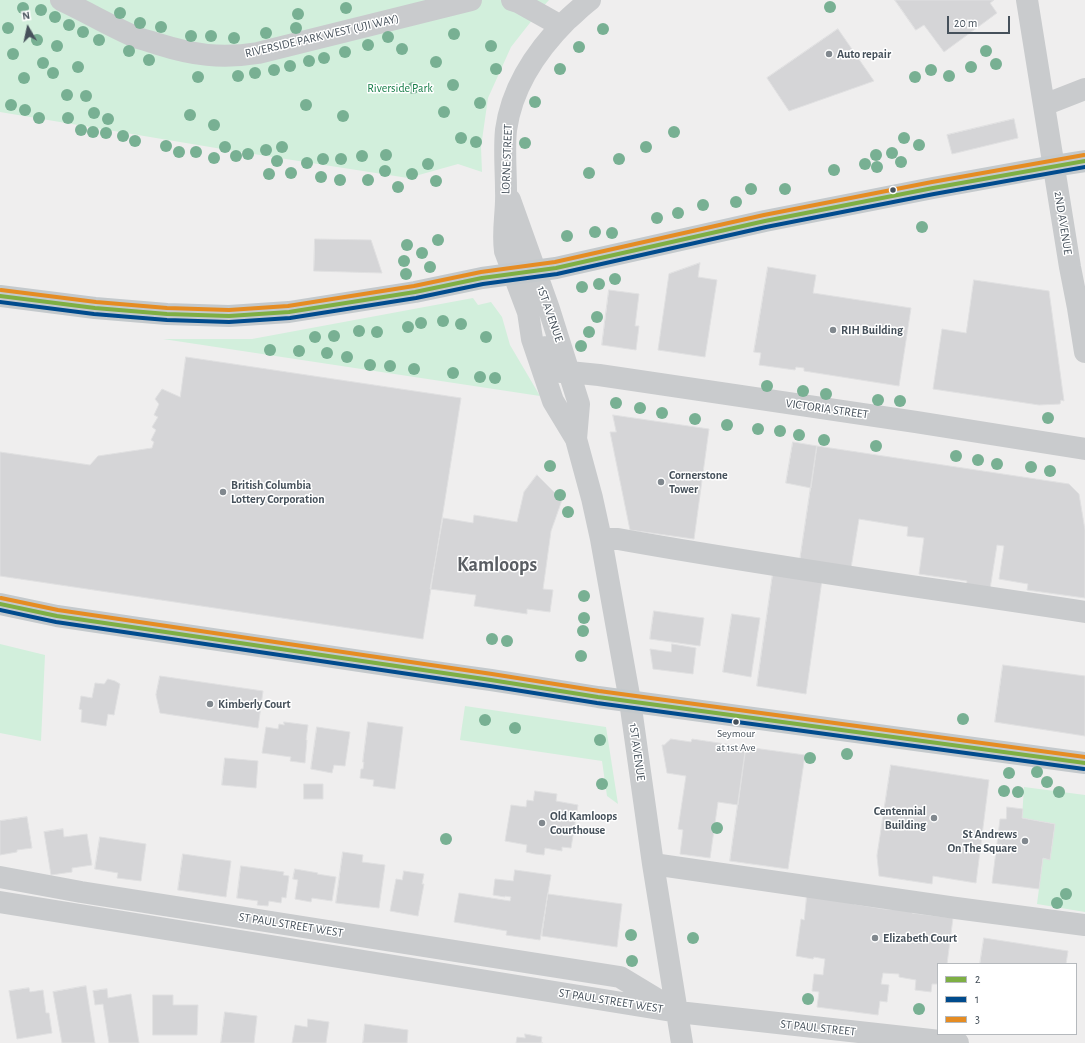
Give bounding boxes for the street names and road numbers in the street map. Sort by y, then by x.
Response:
street label: RIVERSIDE PARK WEST (UJI WAY) [244,11,400,61]
street label: LORNE STREET [499,124,515,194]
street label: 2ND AVENUE [1051,190,1075,256]
street label: 1ST AVENUE [534,284,566,344]
street label: VICTORIA STREET [785,396,869,422]
street label: 1ST AVENUE [626,722,648,782]
street label: ST PAUL STREET WEST [238,910,344,940]
street label: ST PAUL STREET WEST [558,986,664,1016]
street label: ST PAUL STREET [780,1017,856,1039]

